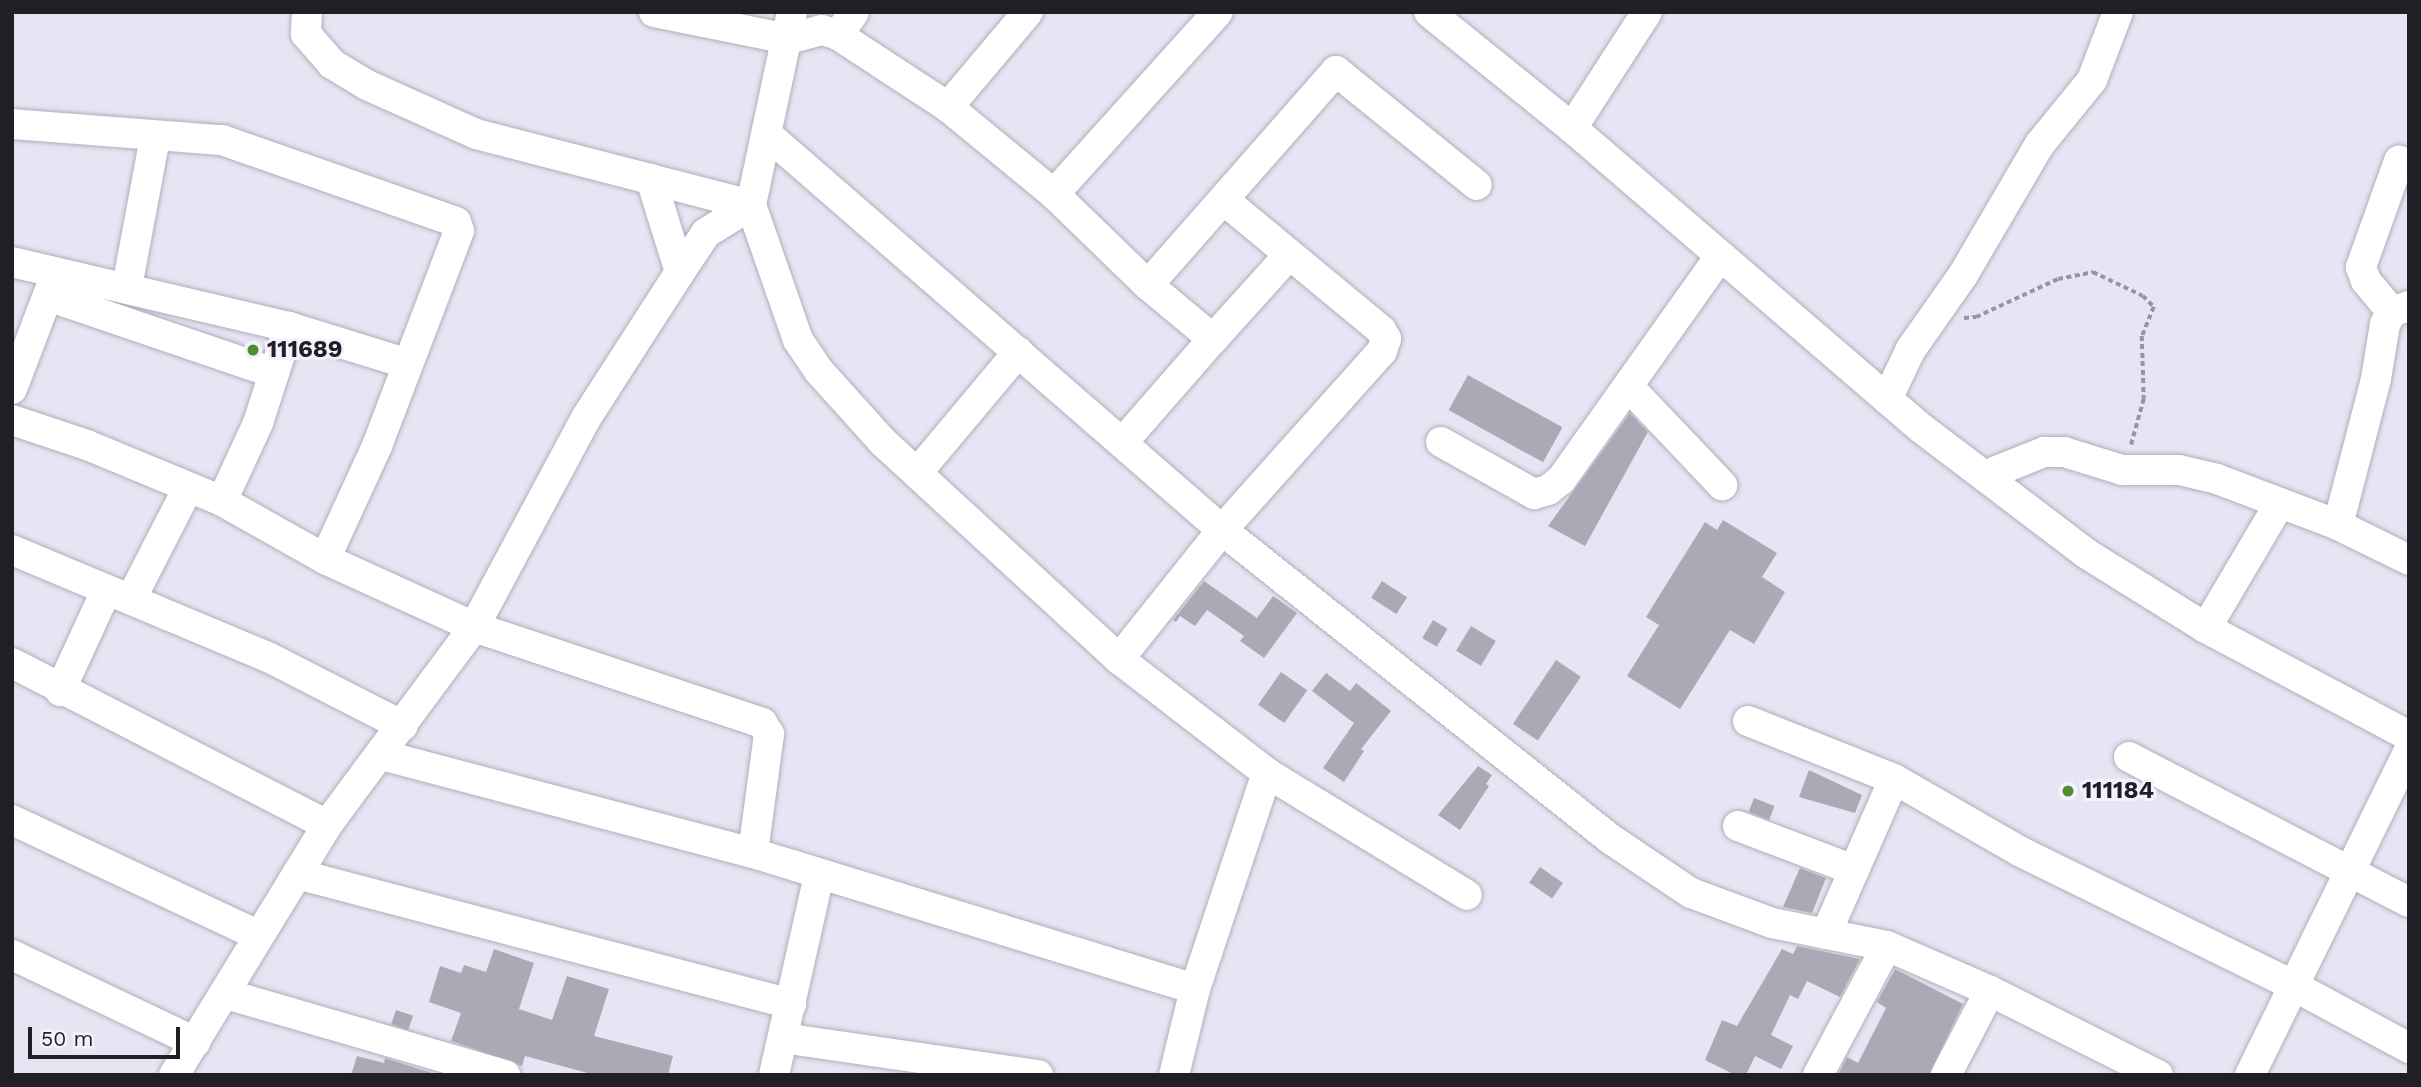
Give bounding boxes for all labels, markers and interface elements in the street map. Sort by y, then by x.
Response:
place label: 111689 [267,336,343,364]
marker: 111689 [245,342,261,358]
place label: 111184 [2082,777,2154,805]
marker: 111184 [2060,783,2076,799]
scale bar [32,1014,184,1058]
text: 50 m [41,1026,93,1051]

